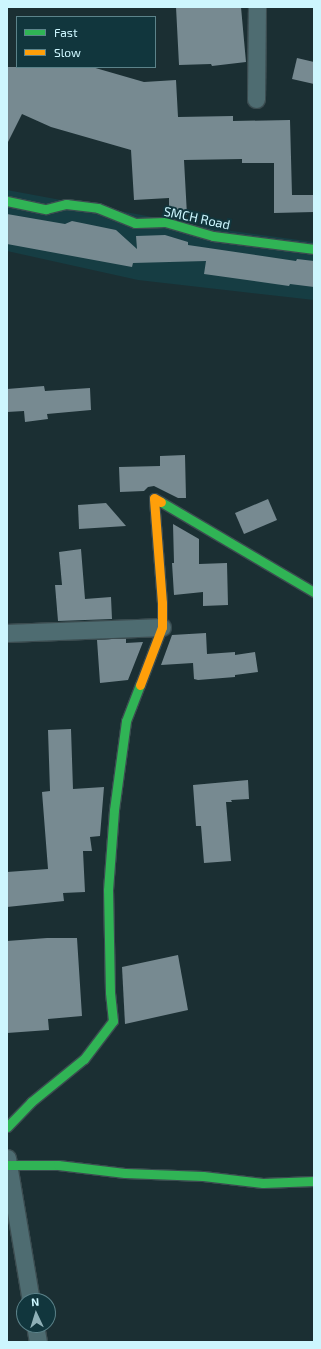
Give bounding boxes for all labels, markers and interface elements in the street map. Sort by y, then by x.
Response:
legend [16,16,156,68]
text: Fast [54,25,77,39]
text: Slow [54,45,81,59]
street label: SMCH Road [162,203,232,233]
north arrow [16,1293,56,1333]
text: N [31,1295,40,1308]

